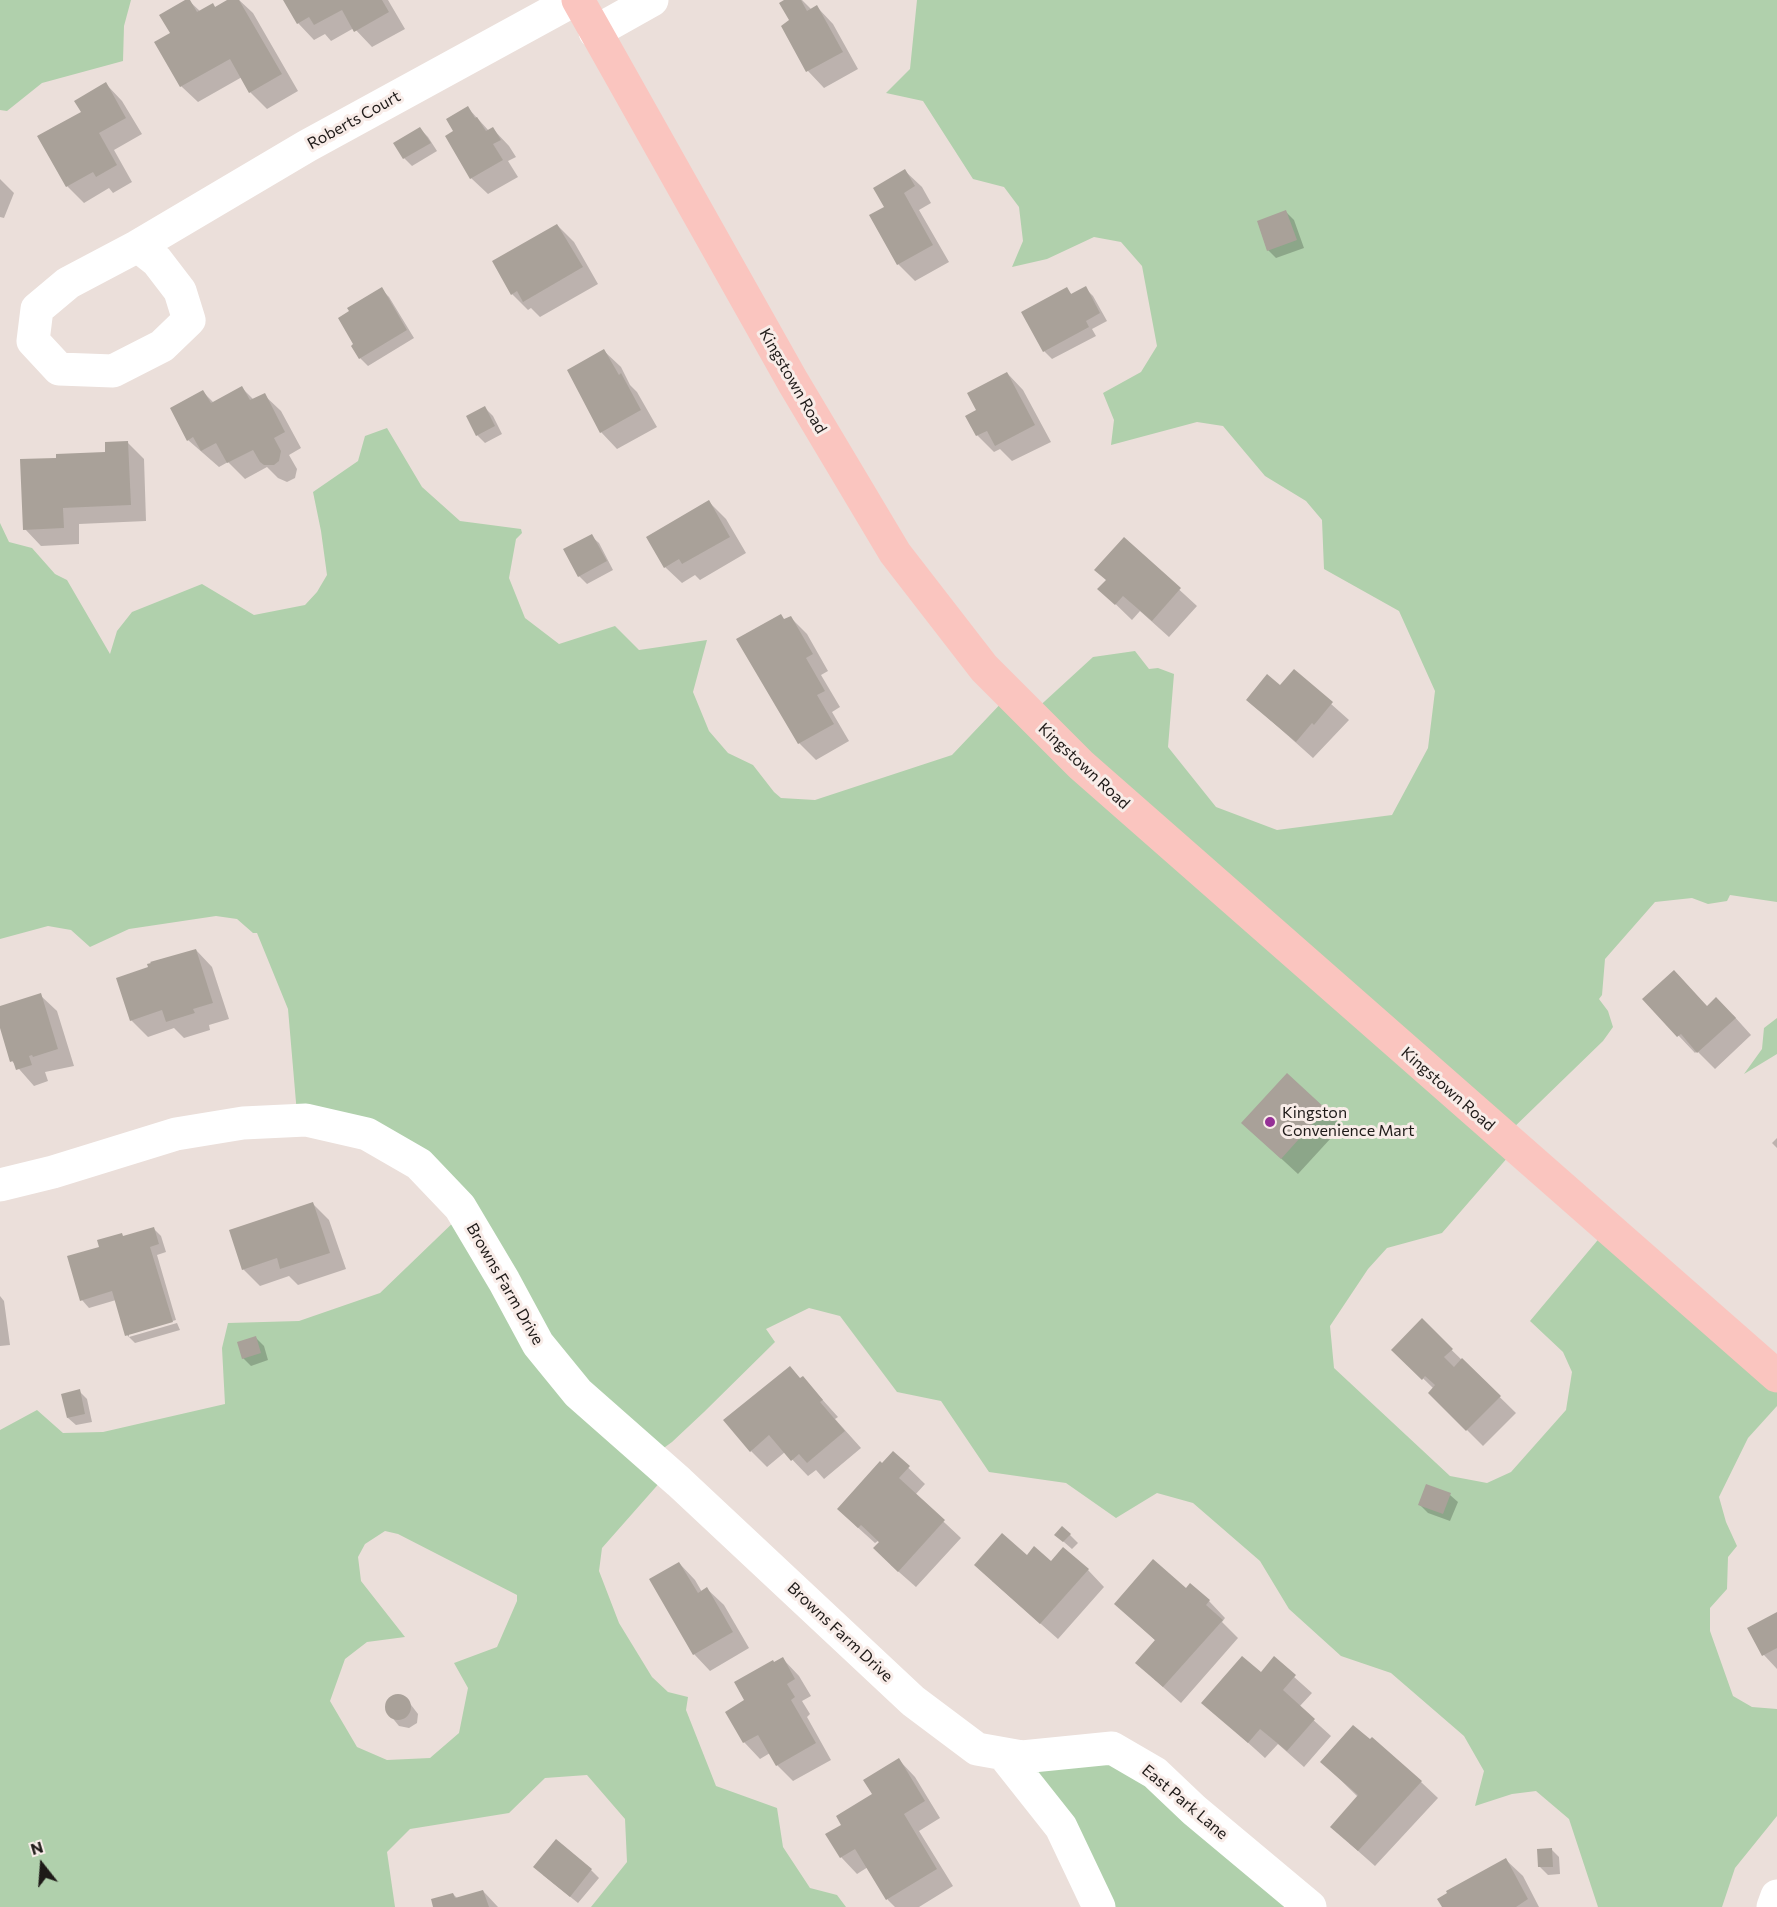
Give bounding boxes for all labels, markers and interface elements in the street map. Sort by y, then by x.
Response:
street label: Roberts Court [304,87,404,153]
street label: Kingstown Road [755,325,831,437]
street label: Kingstown Road [1034,719,1134,813]
street label: Kingstown Road [1397,1043,1499,1135]
place label: Kingston Convenience Mart [1282,1103,1415,1141]
marker: Kingston Convenience Mart [1263,1115,1277,1129]
street label: Browns Farm Drive [462,1220,548,1348]
street label: Browns Farm Drive [783,1578,897,1686]
street label: East Park Lane [1138,1760,1232,1844]
north arrow [12,1835,72,1895]
text: N [28,1836,45,1858]

